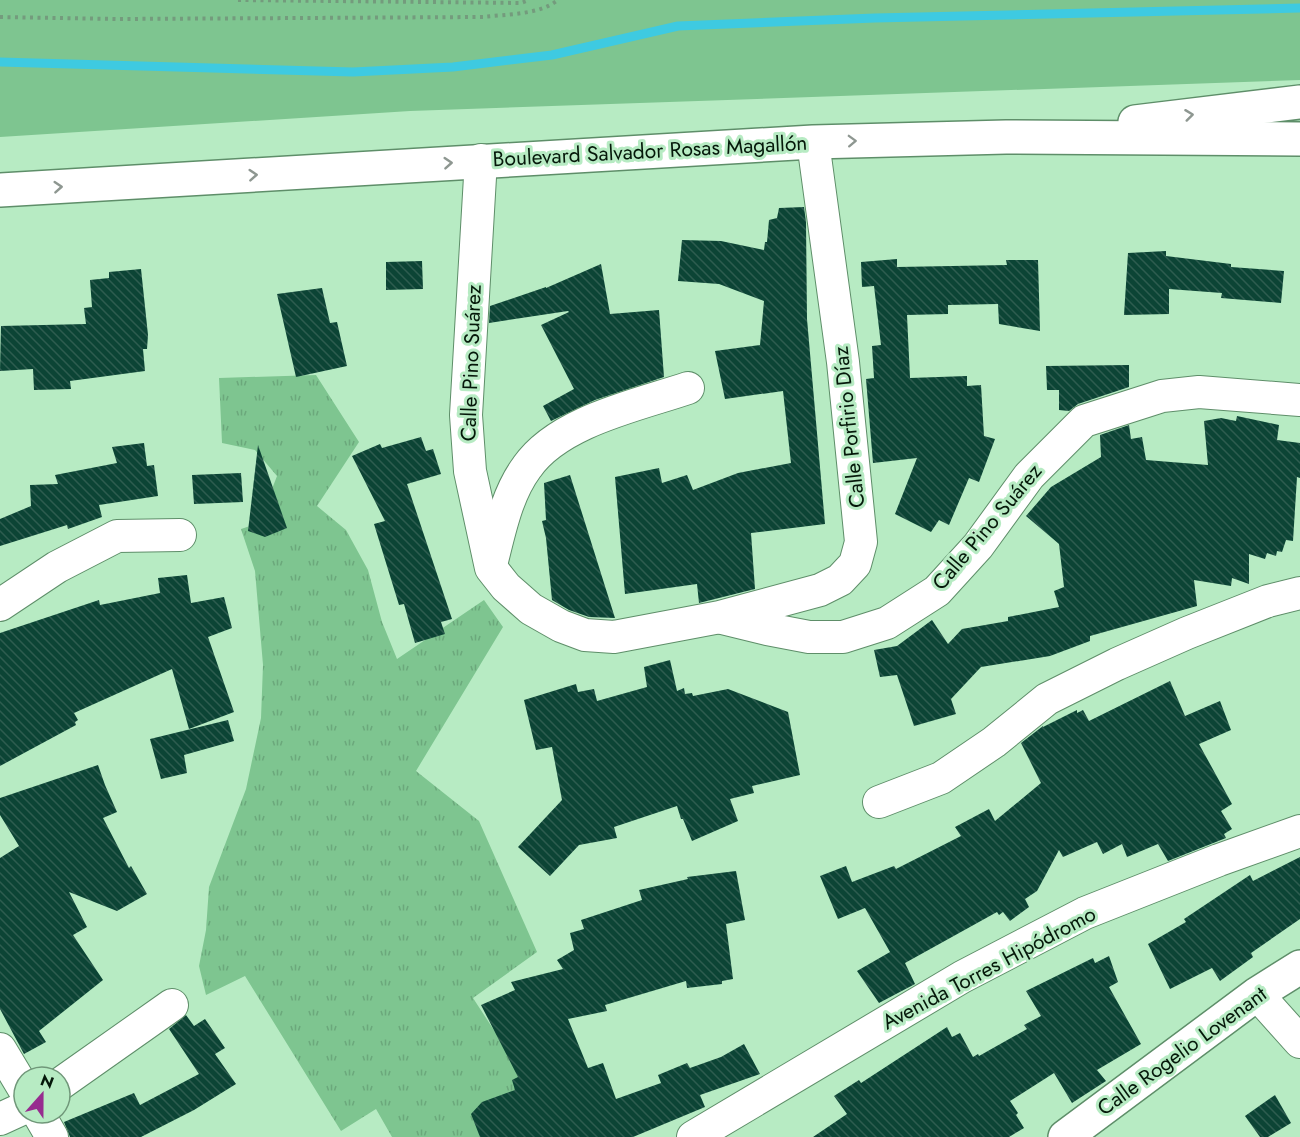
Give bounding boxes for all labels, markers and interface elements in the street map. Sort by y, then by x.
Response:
one-way arrow [1184,109,1193,122]
street label: Boulevard Salvador Rosas Magallón [492,128,808,174]
one-way arrow [848,135,857,147]
one-way arrow [443,156,452,169]
one-way arrow [249,168,258,181]
one-way arrow [54,180,63,193]
street label: Calle Pino Suárez [453,284,489,442]
street label: Calle Porfirio Díaz [826,344,872,509]
street label: Calle Pino Suárez [925,457,1049,597]
street label: Avenida Torres Hipódromo [877,899,1101,1037]
street label: Calle Rogelio Lovenant [1091,979,1273,1123]
north arrow [12,1065,72,1125]
text: N [37,1068,57,1094]

